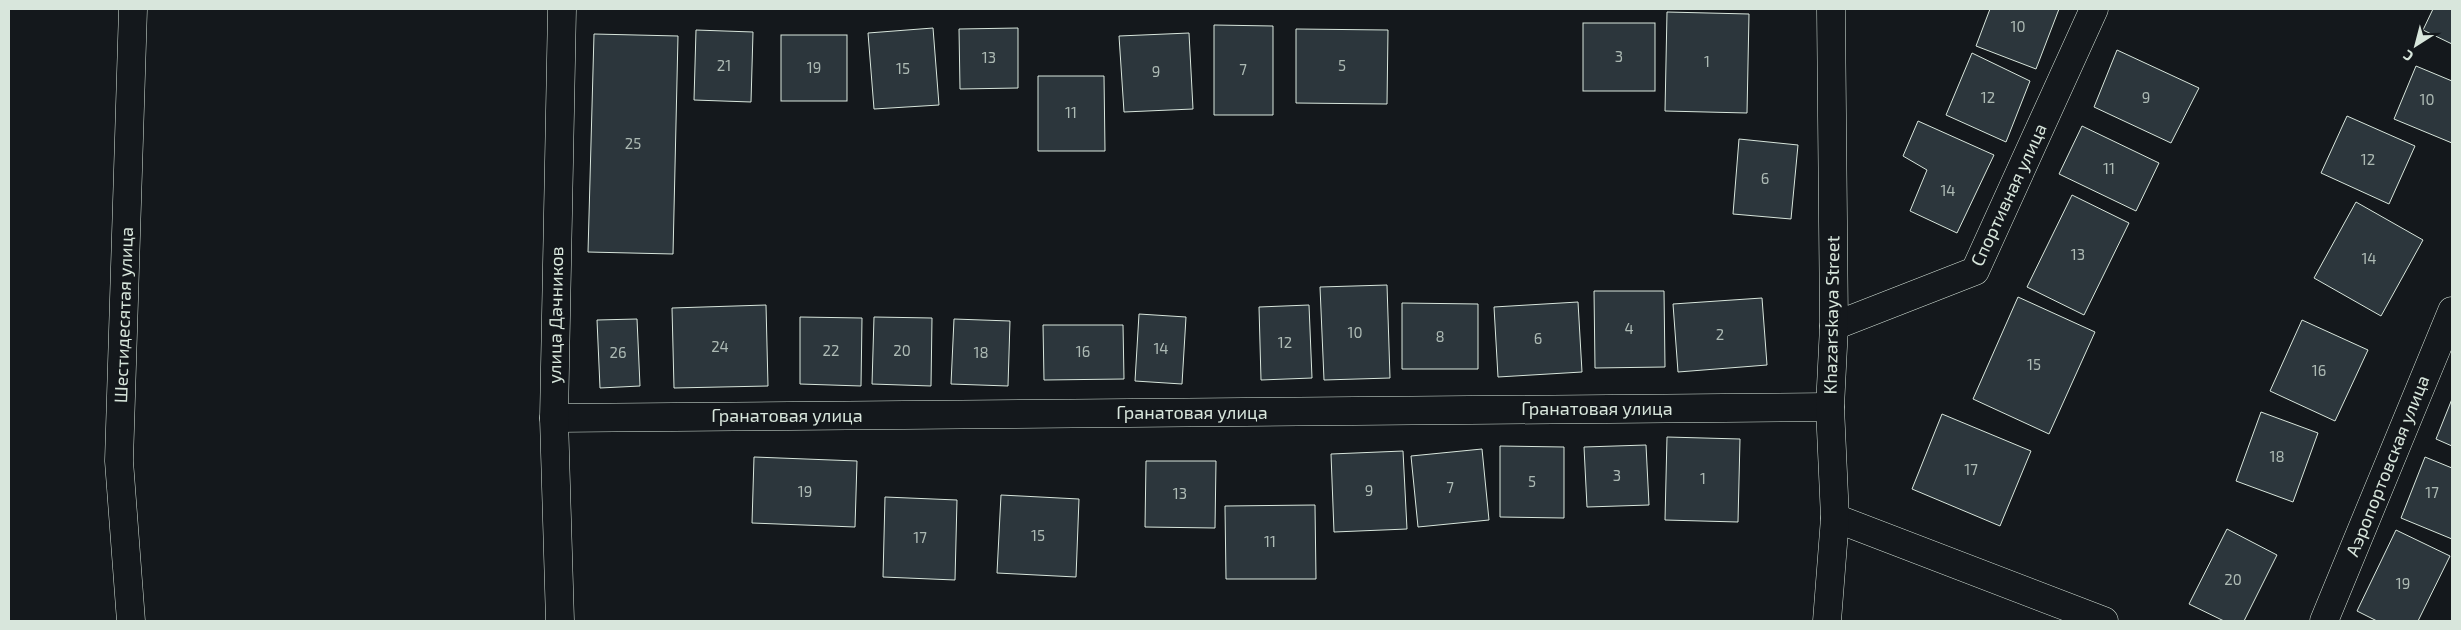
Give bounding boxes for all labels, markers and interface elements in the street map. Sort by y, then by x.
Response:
house number: 10 [2010,17,2026,35]
north arrow [2391,20,2441,70]
house number: 3 [1615,47,1623,65]
text: С [2400,47,2416,65]
house number: 13 [982,48,996,66]
house number: 1 [1704,52,1710,70]
house number: 21 [717,56,731,74]
house number: 5 [1338,56,1346,74]
house number: 19 [807,58,821,76]
house number: 15 [896,59,910,77]
house number: 7 [1239,60,1247,78]
house number: 9 [1152,62,1160,80]
house number: 12 [1981,88,1995,106]
house number: 9 [2142,88,2150,106]
house number: 10 [2419,90,2435,108]
house number: 11 [1065,103,1077,121]
street label: Спортивная улица [1965,120,2051,270]
house number: 25 [625,134,641,152]
house number: 12 [2361,150,2375,168]
house number: 11 [2103,159,2115,177]
house number: 6 [1761,169,1769,187]
house number: 14 [1940,181,1956,199]
street label: Шестидесятая улица [109,226,137,403]
street label: Khazarskaya Street [1819,235,1843,395]
house number: 13 [2071,245,2085,263]
street label: улица Дачников [543,246,567,384]
house number: 14 [2361,249,2377,267]
house number: 4 [1624,319,1634,337]
house number: 10 [1347,323,1363,341]
house number: 2 [1716,325,1724,343]
house number: 8 [1435,327,1445,345]
house number: 6 [1534,329,1542,347]
house number: 12 [1278,333,1292,351]
house number: 24 [711,337,729,355]
house number: 14 [1153,339,1169,357]
house number: 22 [823,341,839,359]
house number: 20 [893,341,911,359]
house number: 16 [1076,342,1090,360]
house number: 26 [609,343,627,361]
house number: 18 [973,343,989,361]
house number: 15 [2027,355,2041,373]
house number: 16 [2312,361,2326,379]
street label: Аэропортовская улица [2341,372,2434,560]
street label: Гранатовая улица [1521,397,1673,419]
street label: Гранатовая улица [1116,401,1268,423]
street label: Гранатовая улица [711,404,863,426]
house number: 18 [2269,447,2285,465]
house number: 17 [1964,460,1978,478]
house number: 3 [1613,466,1621,484]
house number: 1 [1700,469,1706,487]
house number: 5 [1528,472,1536,490]
house number: 7 [1446,478,1454,496]
house number: 9 [1365,481,1373,499]
house number: 19 [798,482,812,500]
house number: 17 [2425,483,2439,501]
house number: 13 [1173,484,1187,502]
house number: 15 [1031,526,1045,544]
house number: 17 [913,528,927,546]
house number: 11 [1264,532,1276,550]
house number: 20 [2224,570,2242,588]
house number: 19 [2396,574,2410,592]

